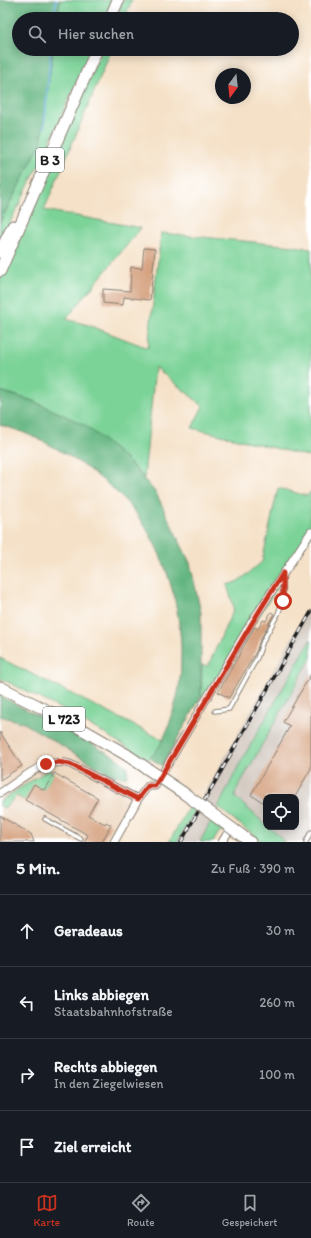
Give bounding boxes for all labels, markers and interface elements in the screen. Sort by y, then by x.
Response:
search box [12,12,299,56]
icon: search [26,23,48,45]
text: Hier suchen [58,25,134,43]
north arrow [215,68,251,104]
road number: B 3 [36,148,64,172]
route start [274,592,292,610]
road number: L 723 [43,707,85,731]
route end [37,755,55,773]
map controls [263,794,299,830]
button: locate [263,794,299,830]
text: 5 Min. [16,858,60,878]
text: Zu Fuß · 390 m [211,861,295,876]
icon: ahead [16,920,38,942]
text: Geradeaus [54,922,123,940]
text: 30 m [266,923,295,938]
text: Links abbiegen [54,986,149,1004]
icon: left [16,992,38,1014]
text: 260 m [259,995,295,1010]
text: Staatsbahnhofstraße [54,1004,172,1019]
text: Rechts abbiegen [54,1058,157,1076]
icon: right [16,1064,38,1086]
text: 100 m [259,1067,295,1082]
text: In den Ziegelwiesen [54,1076,163,1091]
icon: arrive [16,1136,38,1158]
text: Ziel erreicht [54,1138,131,1156]
tab: Karte [34,1192,60,1229]
tab: Route [127,1192,155,1229]
tab: Gespeichert [222,1192,277,1229]

